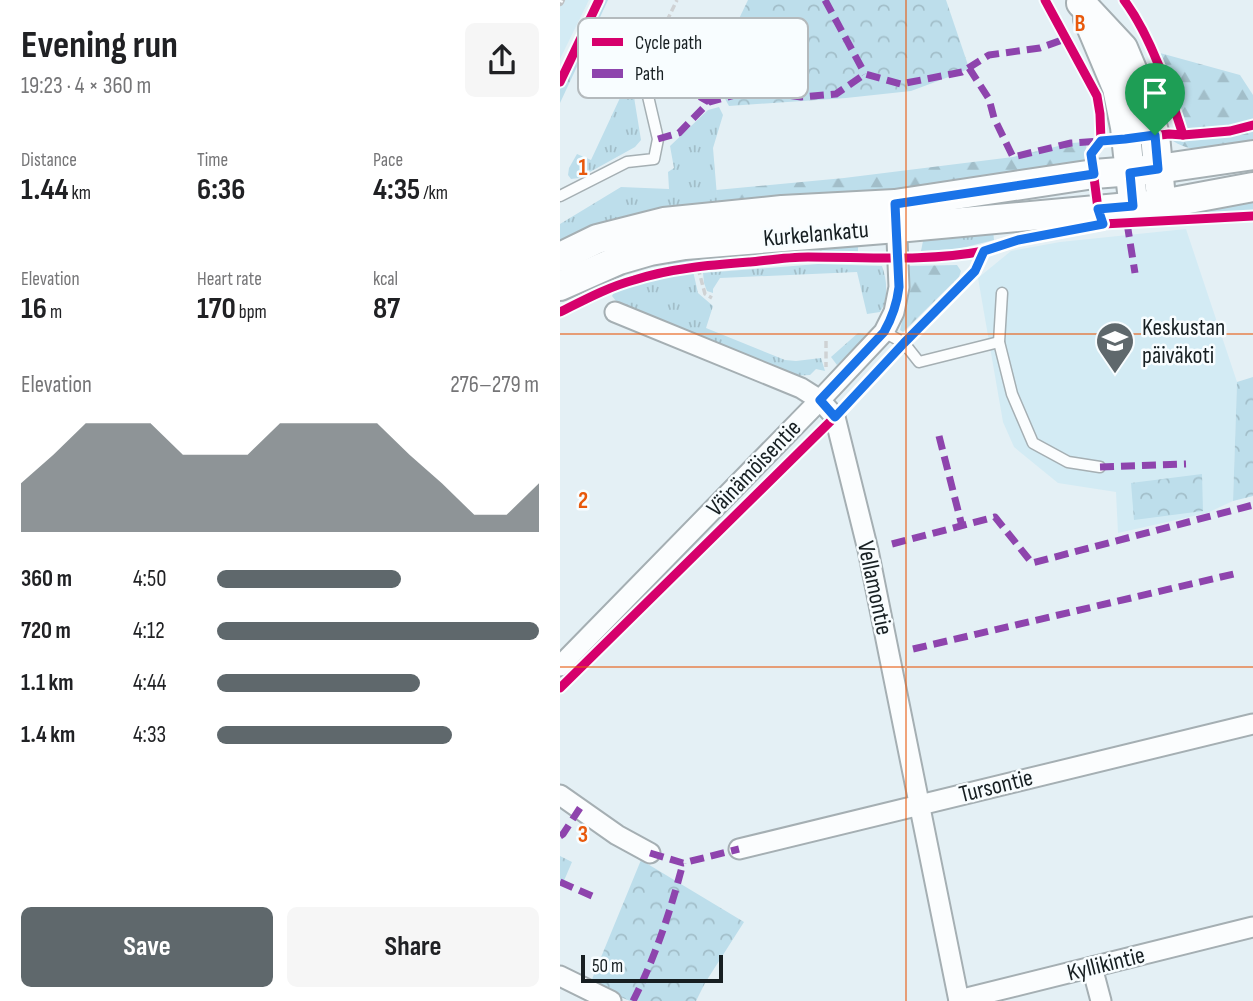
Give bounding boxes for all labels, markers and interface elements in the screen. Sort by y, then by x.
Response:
text: B [1075,10,1086,38]
legend [578,18,808,98]
text: Evening run [21,23,178,68]
button: share [465,23,539,97]
text: Cycle path [635,32,702,55]
text: Path [635,63,664,86]
pin [1125,63,1185,135]
text: 19:23 · 4 × 360 m [21,72,151,100]
icon: arrive [1136,74,1174,112]
text: Distance [21,149,77,172]
text: Time [197,149,228,172]
text: Pace [373,149,403,172]
text: 1 [578,154,588,182]
text: 1.44 [21,172,68,208]
text: 6:36 [197,172,245,208]
text: 4:35 [373,172,420,208]
text: km [68,182,91,205]
text: /km [420,182,448,205]
street label: Kurkelankatu [762,215,870,253]
text: Elevation [21,268,80,291]
text: Heart rate [197,268,262,291]
text: kcal [373,268,398,291]
text: 16 [21,291,47,327]
text: 170 [197,291,236,327]
text: 87 [373,291,400,327]
text: m [47,301,62,324]
text: bpm [236,301,267,324]
place label: Keskustan päiväkoti [1142,313,1225,370]
school or university icon: Keskustan päiväkoti [1094,320,1136,375]
text: Elevation [21,371,92,399]
text: 276–279 m [450,371,539,399]
street label: Väinämöisentie [701,414,807,522]
text: 2 [578,487,588,515]
street label: Vellamontie [851,538,899,638]
text: 360 m [21,565,72,593]
text: 4:50 [133,565,166,593]
text: 720 m [21,617,71,645]
text: 4:12 [133,617,165,645]
text: 1.1 km [21,669,74,697]
text: 4:44 [133,669,166,697]
text: 1.4 km [21,721,75,749]
text: 4:33 [133,721,166,749]
street label: Tursontie [956,763,1036,809]
text: 3 [578,821,588,849]
button: Save [21,907,273,987]
button: Share [287,907,539,987]
street label: Kyllikintie [1064,940,1148,988]
scale bar [581,952,723,984]
text: 50 m [592,955,623,978]

